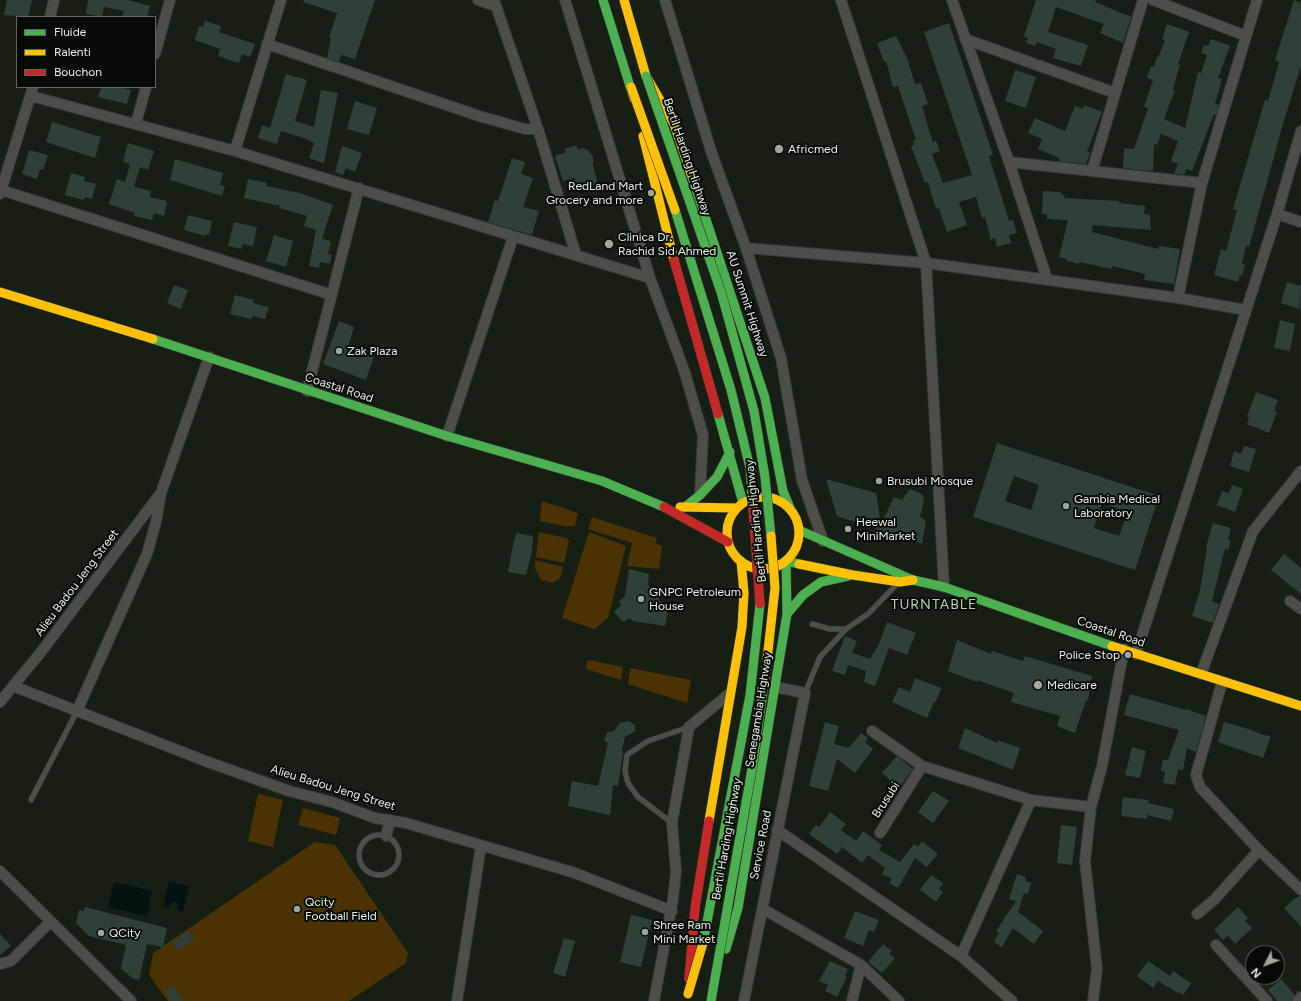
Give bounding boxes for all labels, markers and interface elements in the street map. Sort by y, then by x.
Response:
legend [16,16,156,88]
text: Fluide [54,25,86,39]
text: Ralenti [54,45,91,59]
text: Bouchon [54,65,102,79]
street label: Bertil Harding Highway [660,96,714,218]
place label: Africmed [788,142,838,156]
marker: Africmed [773,143,785,155]
place label: RedLand Mart Grocery and more [546,179,643,207]
marker: RedLand Mart Grocery and more [646,188,656,198]
place label: Clinica Dr. Rachid Sid Ahmed [618,230,716,258]
marker: Clinica Dr. Rachid Sid Ahmed [603,238,615,250]
street label: AU Summit Highway [723,249,771,359]
place label: Zak Plaza [347,344,397,358]
marker: Zak Plaza [334,346,344,356]
street label: Coastal Road [303,370,375,406]
street label: Bertil Harding Highway [742,459,770,583]
place label: Brusubi Mosque [887,474,973,488]
marker: Brusubi Mosque [874,476,884,486]
place label: Gambia Medical Laboratory [1074,492,1160,520]
marker: Gambia Medical Laboratory [1061,501,1071,511]
place label: Heewal MiniMarket [856,515,916,543]
marker: Heewal MiniMarket [843,524,853,534]
street label: Alieu Badou Jeng Street [32,527,122,639]
place label: GNPC Petroleum House [649,585,741,613]
marker: GNPC Petroleum House [636,594,646,604]
district label: TURNTABLE [891,597,977,613]
street label: Coastal Road [1075,614,1147,650]
place label: Police Stop [1059,648,1120,662]
marker: Police Stop [1123,650,1133,660]
street label: Senegambia Highway [743,651,775,769]
place label: Medicare [1047,678,1097,692]
marker: Medicare [1032,679,1044,691]
street label: Alieu Badou Jeng Street [269,762,397,814]
street label: Bertil Harding Highway [709,777,745,901]
street label: Brusubi [869,779,903,821]
street label: Service Road [747,809,775,881]
place label: Qcity Football Field [305,895,377,923]
marker: Qcity Football Field [292,904,302,914]
place label: Shree Ram Mini Market [653,918,715,946]
place label: QCity [109,926,141,940]
marker: Shree Ram Mini Market [640,927,650,937]
marker: QCity [96,928,106,938]
north arrow [1245,945,1285,985]
text: N [1249,965,1264,980]

